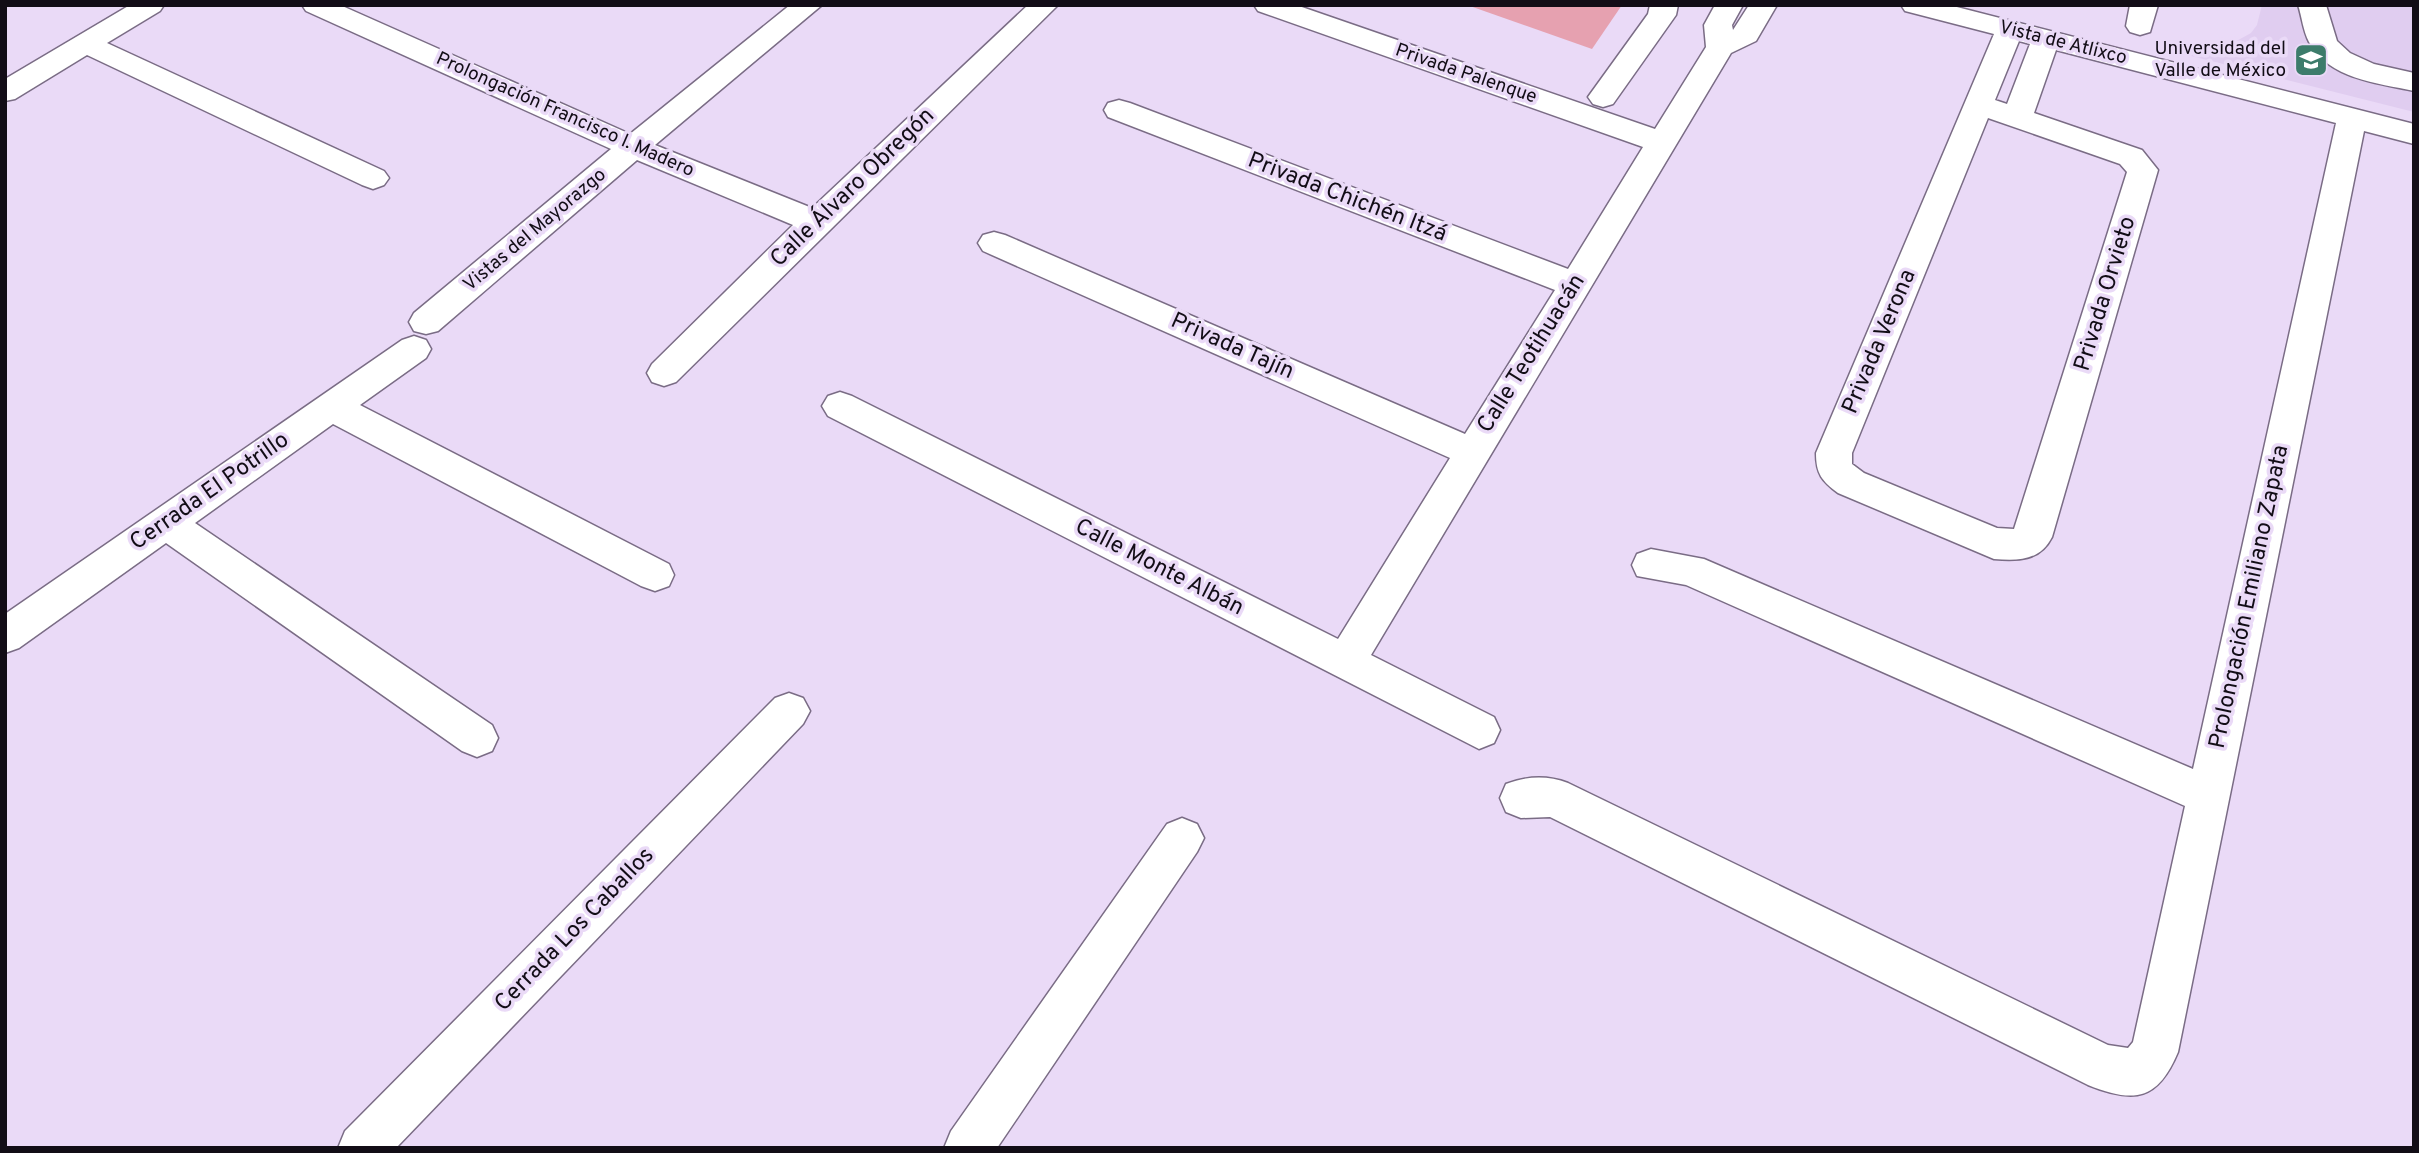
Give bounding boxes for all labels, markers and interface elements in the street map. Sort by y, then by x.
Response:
street label: Vista de Atlixco [1997,16,2129,70]
place label: Universidad del Valle de México [2154,37,2286,83]
street label: Privada Palenque [1392,39,1540,109]
school or university icon: Universidad del Valle de México [2292,41,2330,79]
street label: Prolongación Francisco I. Madero [432,47,698,183]
street label: Calle Álvaro Obregón [764,101,941,274]
street label: Privada Chichén Itzá [1243,147,1451,249]
street label: Vistas del Mayorazgo [459,163,611,297]
street label: Privada Orvieto [2069,213,2143,375]
street label: Privada Verona [1837,265,1923,419]
street label: Calle Teotihuacán [1472,269,1592,439]
street label: Privada Tajín [1166,307,1298,387]
street label: Cerrada El Potrillo [125,426,295,558]
street label: Prolongación Emiliano Zapata [2204,443,2296,751]
street label: Calle Monte Albán [1070,513,1248,623]
street label: Cerrada Los Caballos [489,842,661,1018]

